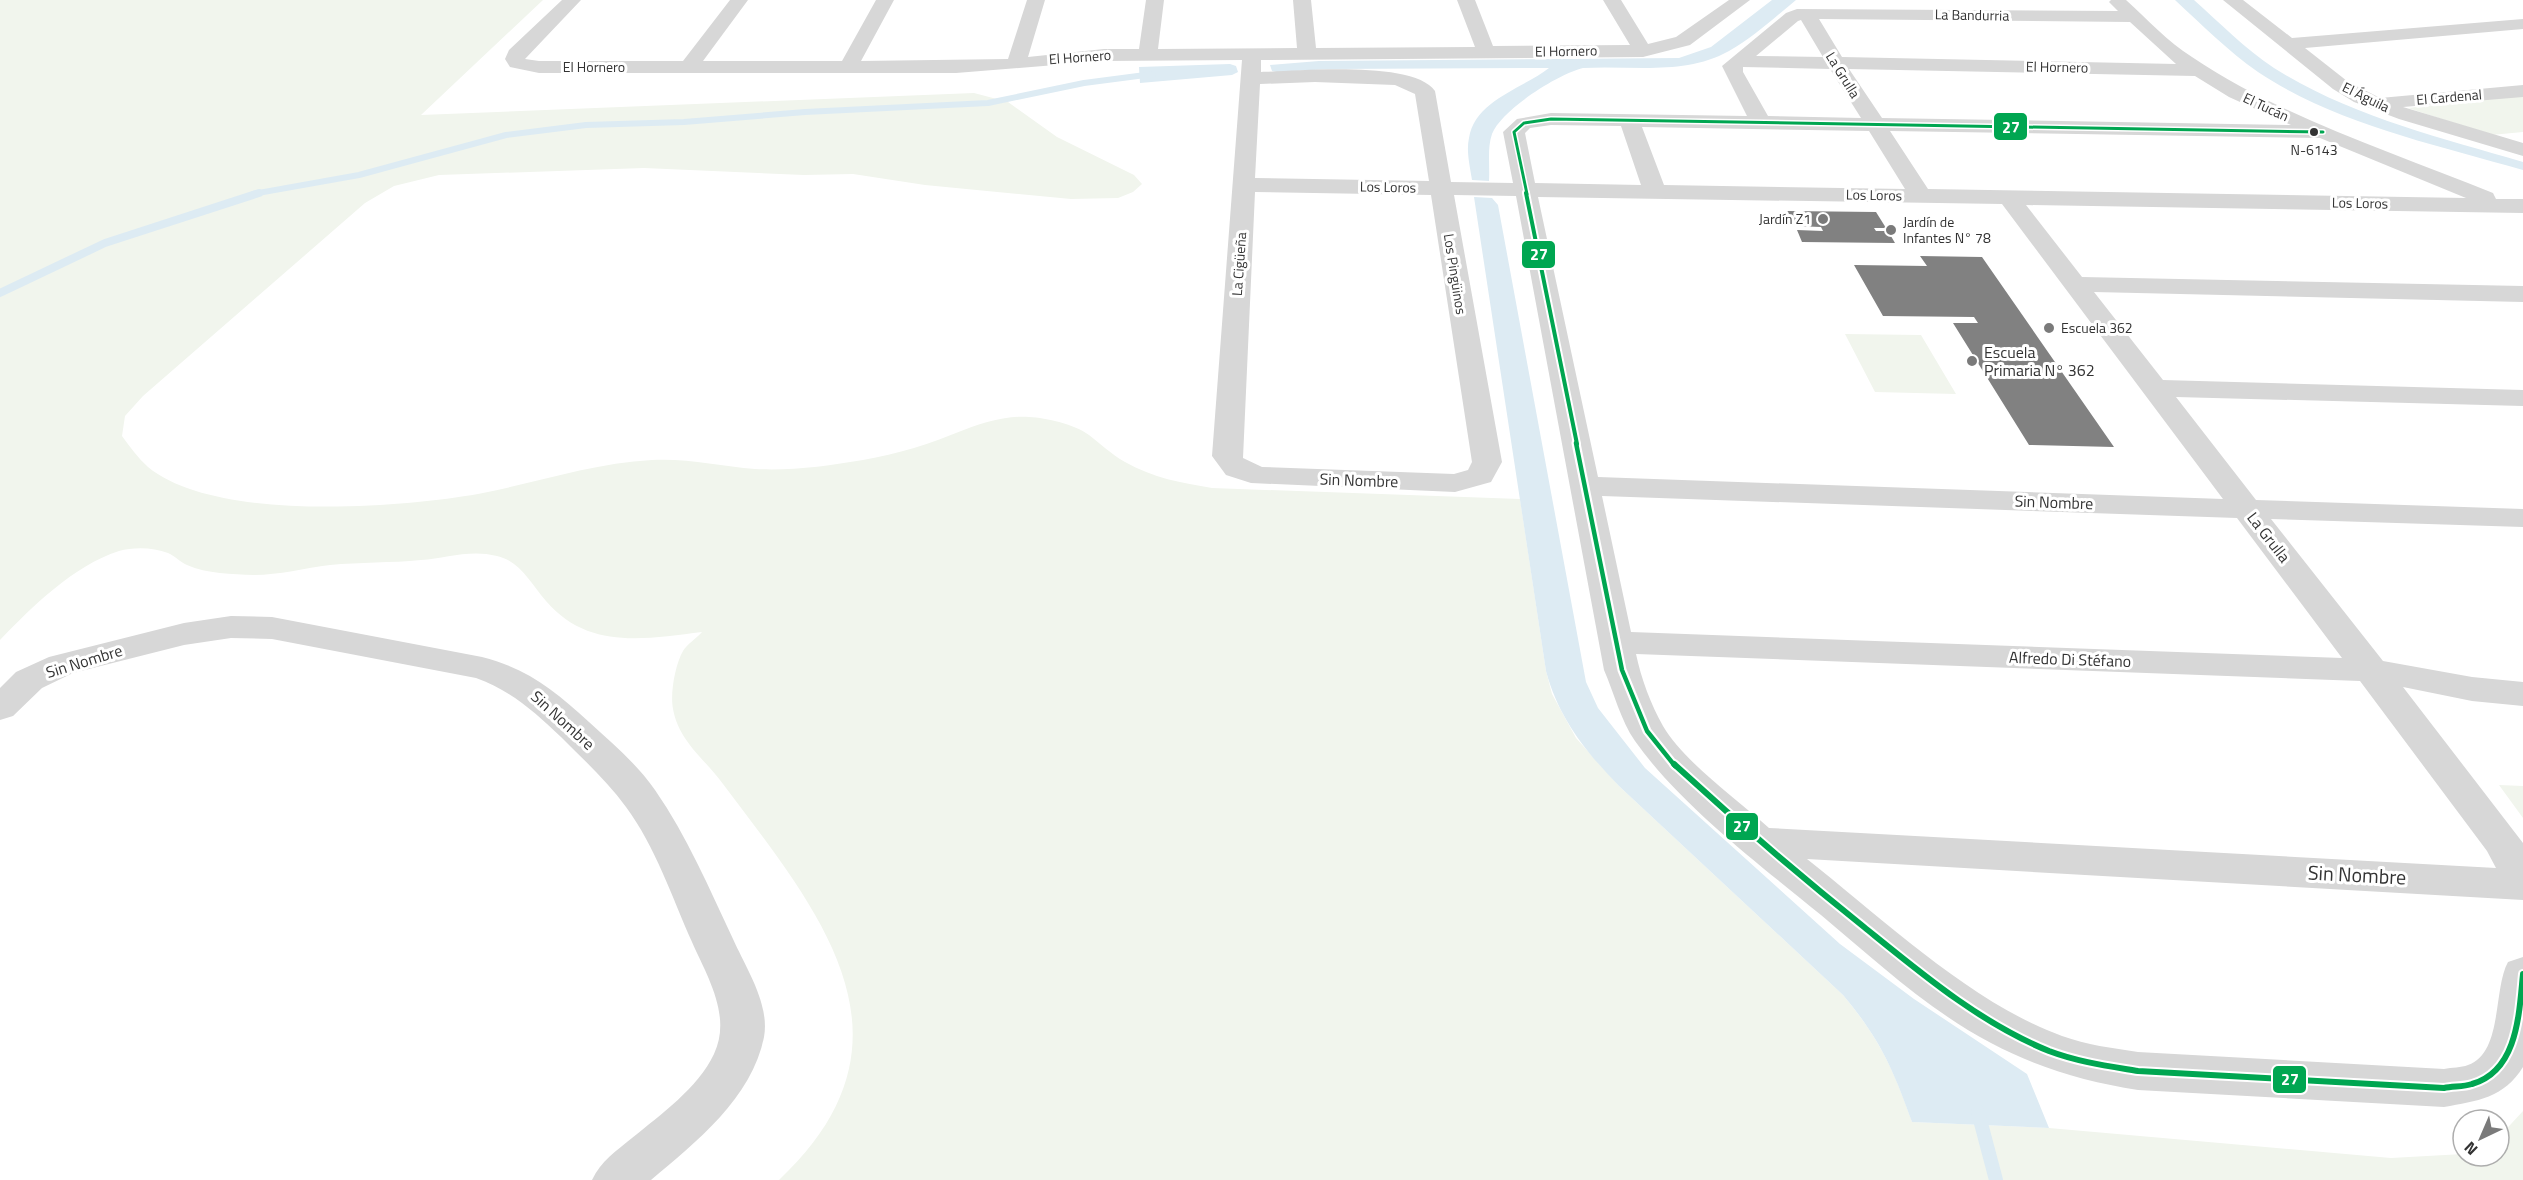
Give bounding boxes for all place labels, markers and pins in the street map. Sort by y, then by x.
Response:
marker: N-6143 [2308,126,2320,138]
place label: N-6143 [2291,139,2337,160]
place label: Jardín Z1 [1759,208,1811,229]
place label: Jardín de Infantes N° 78 [1903,211,1991,248]
marker: Jardín Z1 [1816,212,1830,226]
marker: Jardín de Infantes N° 78 [1884,223,1898,237]
place label: Escuela 362 [2061,317,2133,338]
marker: Escuela 362 [2042,321,2056,335]
place label: Escuela Primaria N° 362 [1984,340,2095,382]
marker: Escuela Primaria N° 362 [1965,354,1979,368]

